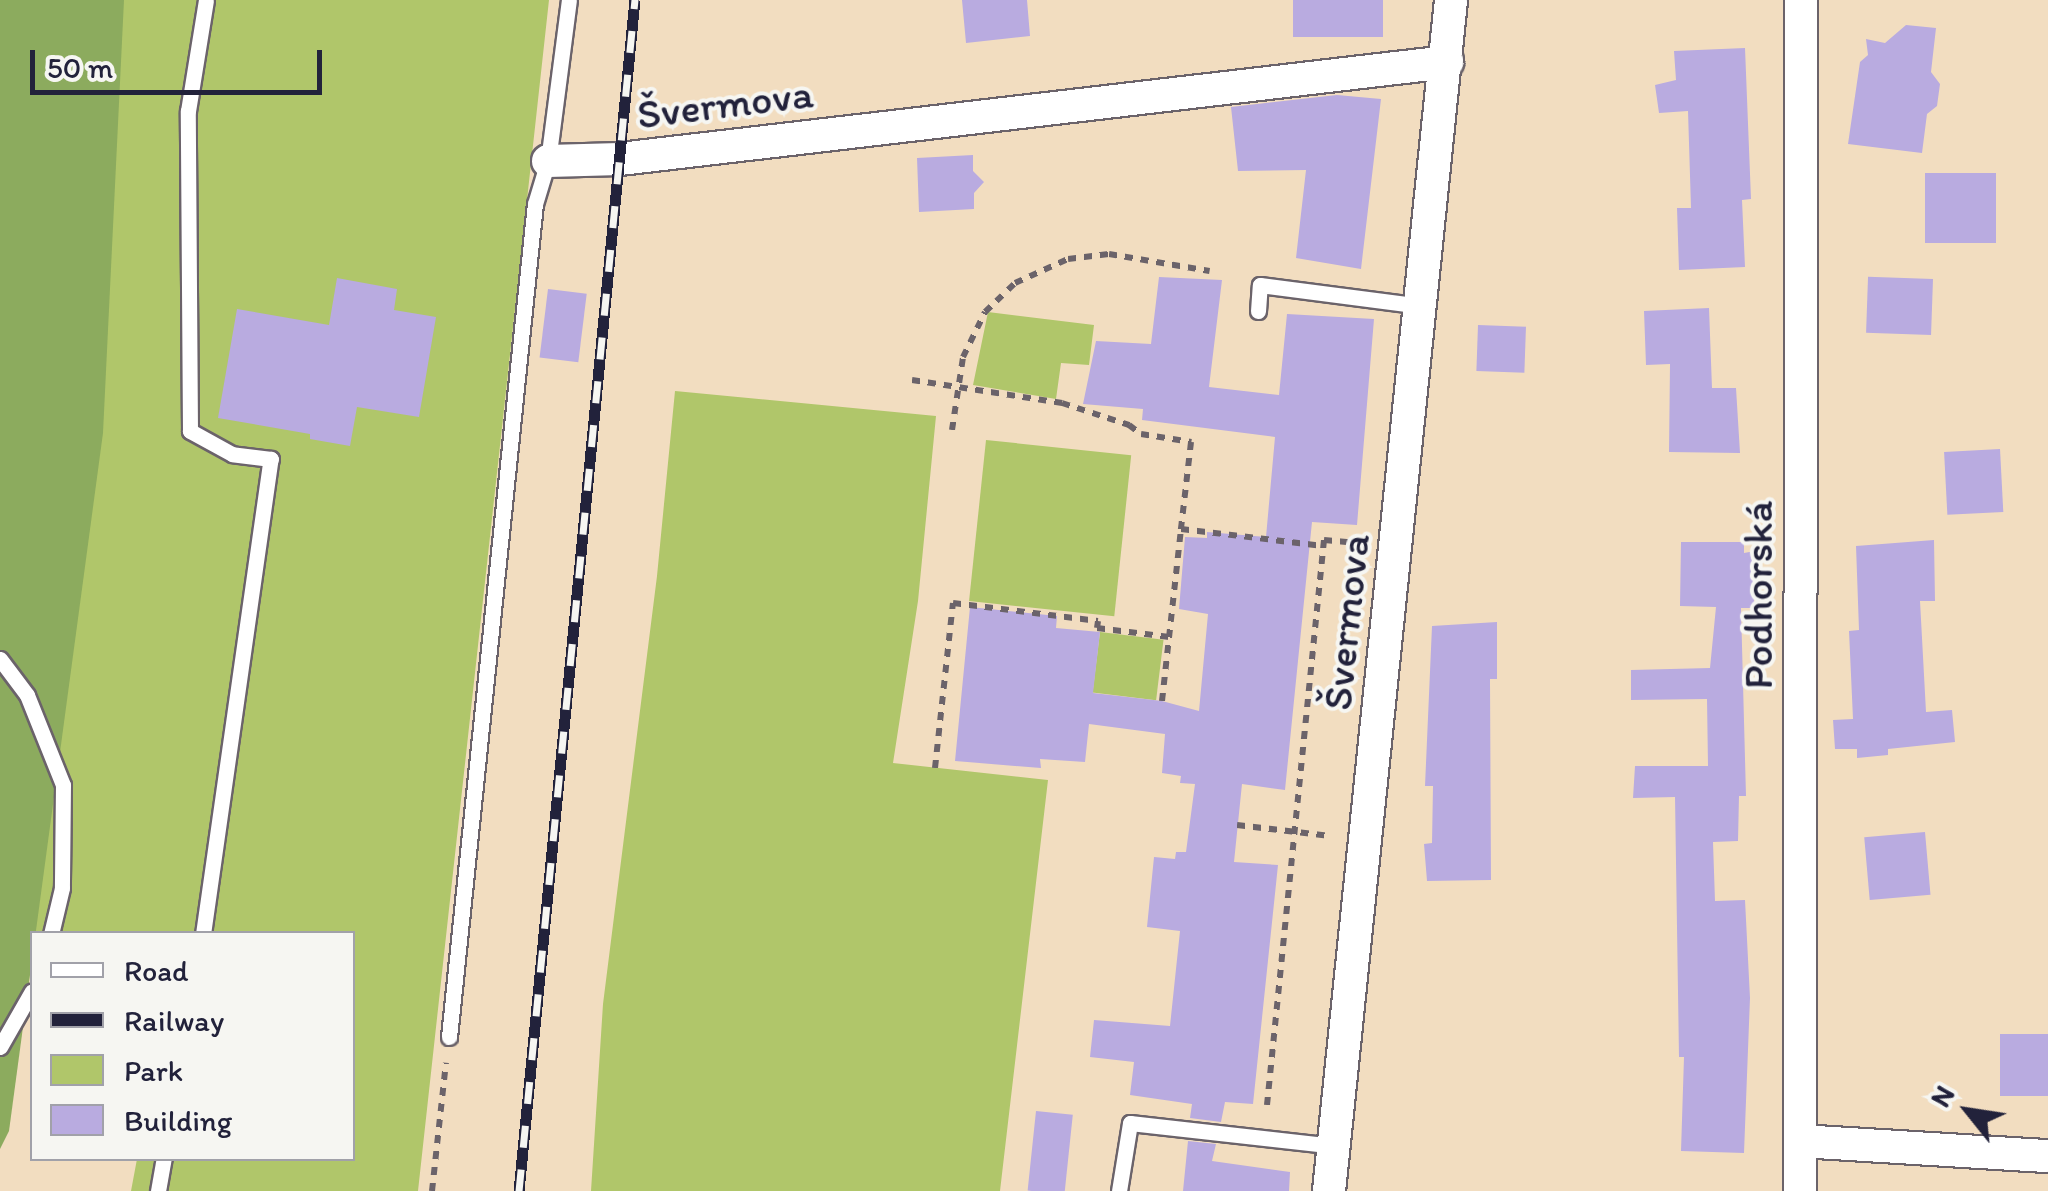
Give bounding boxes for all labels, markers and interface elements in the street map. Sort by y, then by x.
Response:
scale bar [35,30,328,92]
text: 50 m [47,49,113,86]
street label: Švermova [634,68,816,140]
street label: Podhorská [1733,501,1783,689]
street label: Švermova [1312,531,1380,713]
legend [30,931,355,1161]
text: Road [124,952,189,989]
text: Railway [124,1002,224,1039]
text: Park [124,1052,183,1089]
north arrow [1918,1061,2018,1161]
text: N [1923,1079,1961,1113]
text: Building [124,1102,232,1139]

